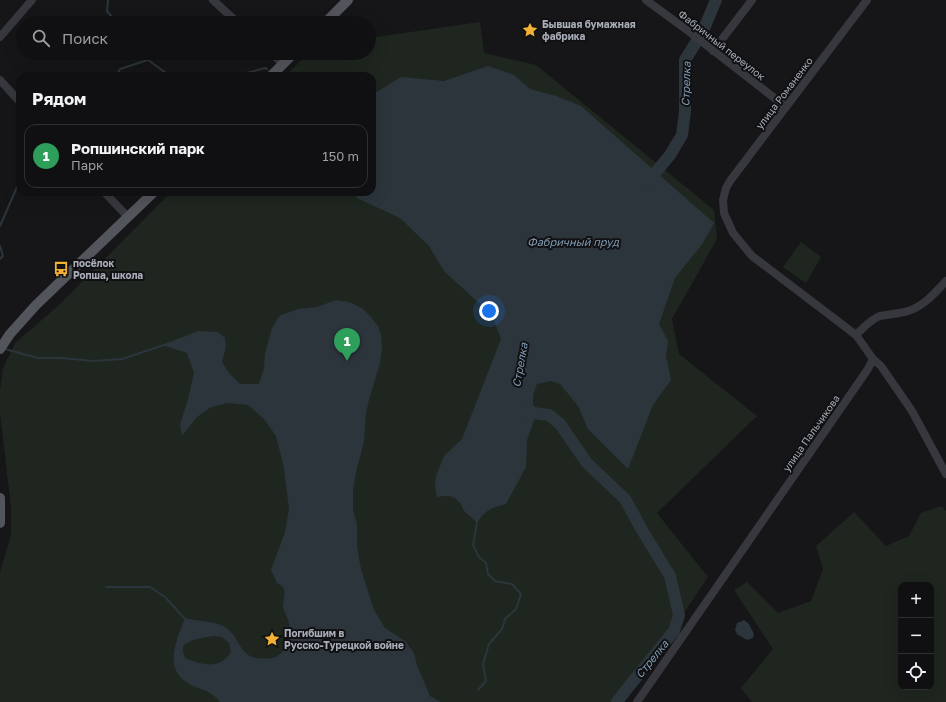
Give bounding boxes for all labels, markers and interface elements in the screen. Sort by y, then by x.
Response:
street label: Фабричный переулок [676,7,768,83]
search box [16,16,376,60]
place label: Бывшая бумажная фабрика [542,18,636,42]
place icon: Бывшая бумажная фабрика [521,21,539,39]
icon: search [30,27,52,49]
text: Поиск [62,29,108,47]
street label: улица Романенко [753,55,815,131]
water label: Стрелка [678,61,694,107]
text: Рядом [32,88,86,109]
text: Ропшинский парк [71,139,205,157]
text: 1 [43,148,49,164]
text: 150 m [322,148,359,164]
text: Парк [71,157,104,173]
water label: Фабричный пруд [527,235,620,249]
place label: посёлок Ропша, школа [73,257,143,281]
bus stop icon: посёлок Ропша, школа [52,260,70,278]
your location [479,301,499,321]
pin: 1 [334,328,360,361]
water label: Стрелка [509,341,531,388]
street label: улица Пальчикова [780,392,842,474]
map controls [898,582,934,690]
button: + [898,582,934,618]
button: − [898,618,934,654]
place label: Погибшим в Русско-Турецкой войне [284,627,404,651]
place icon: Погибшим в Русско-Турецкой войне [263,630,281,648]
water label: Стрелка [632,637,672,681]
button: locate [898,654,934,690]

